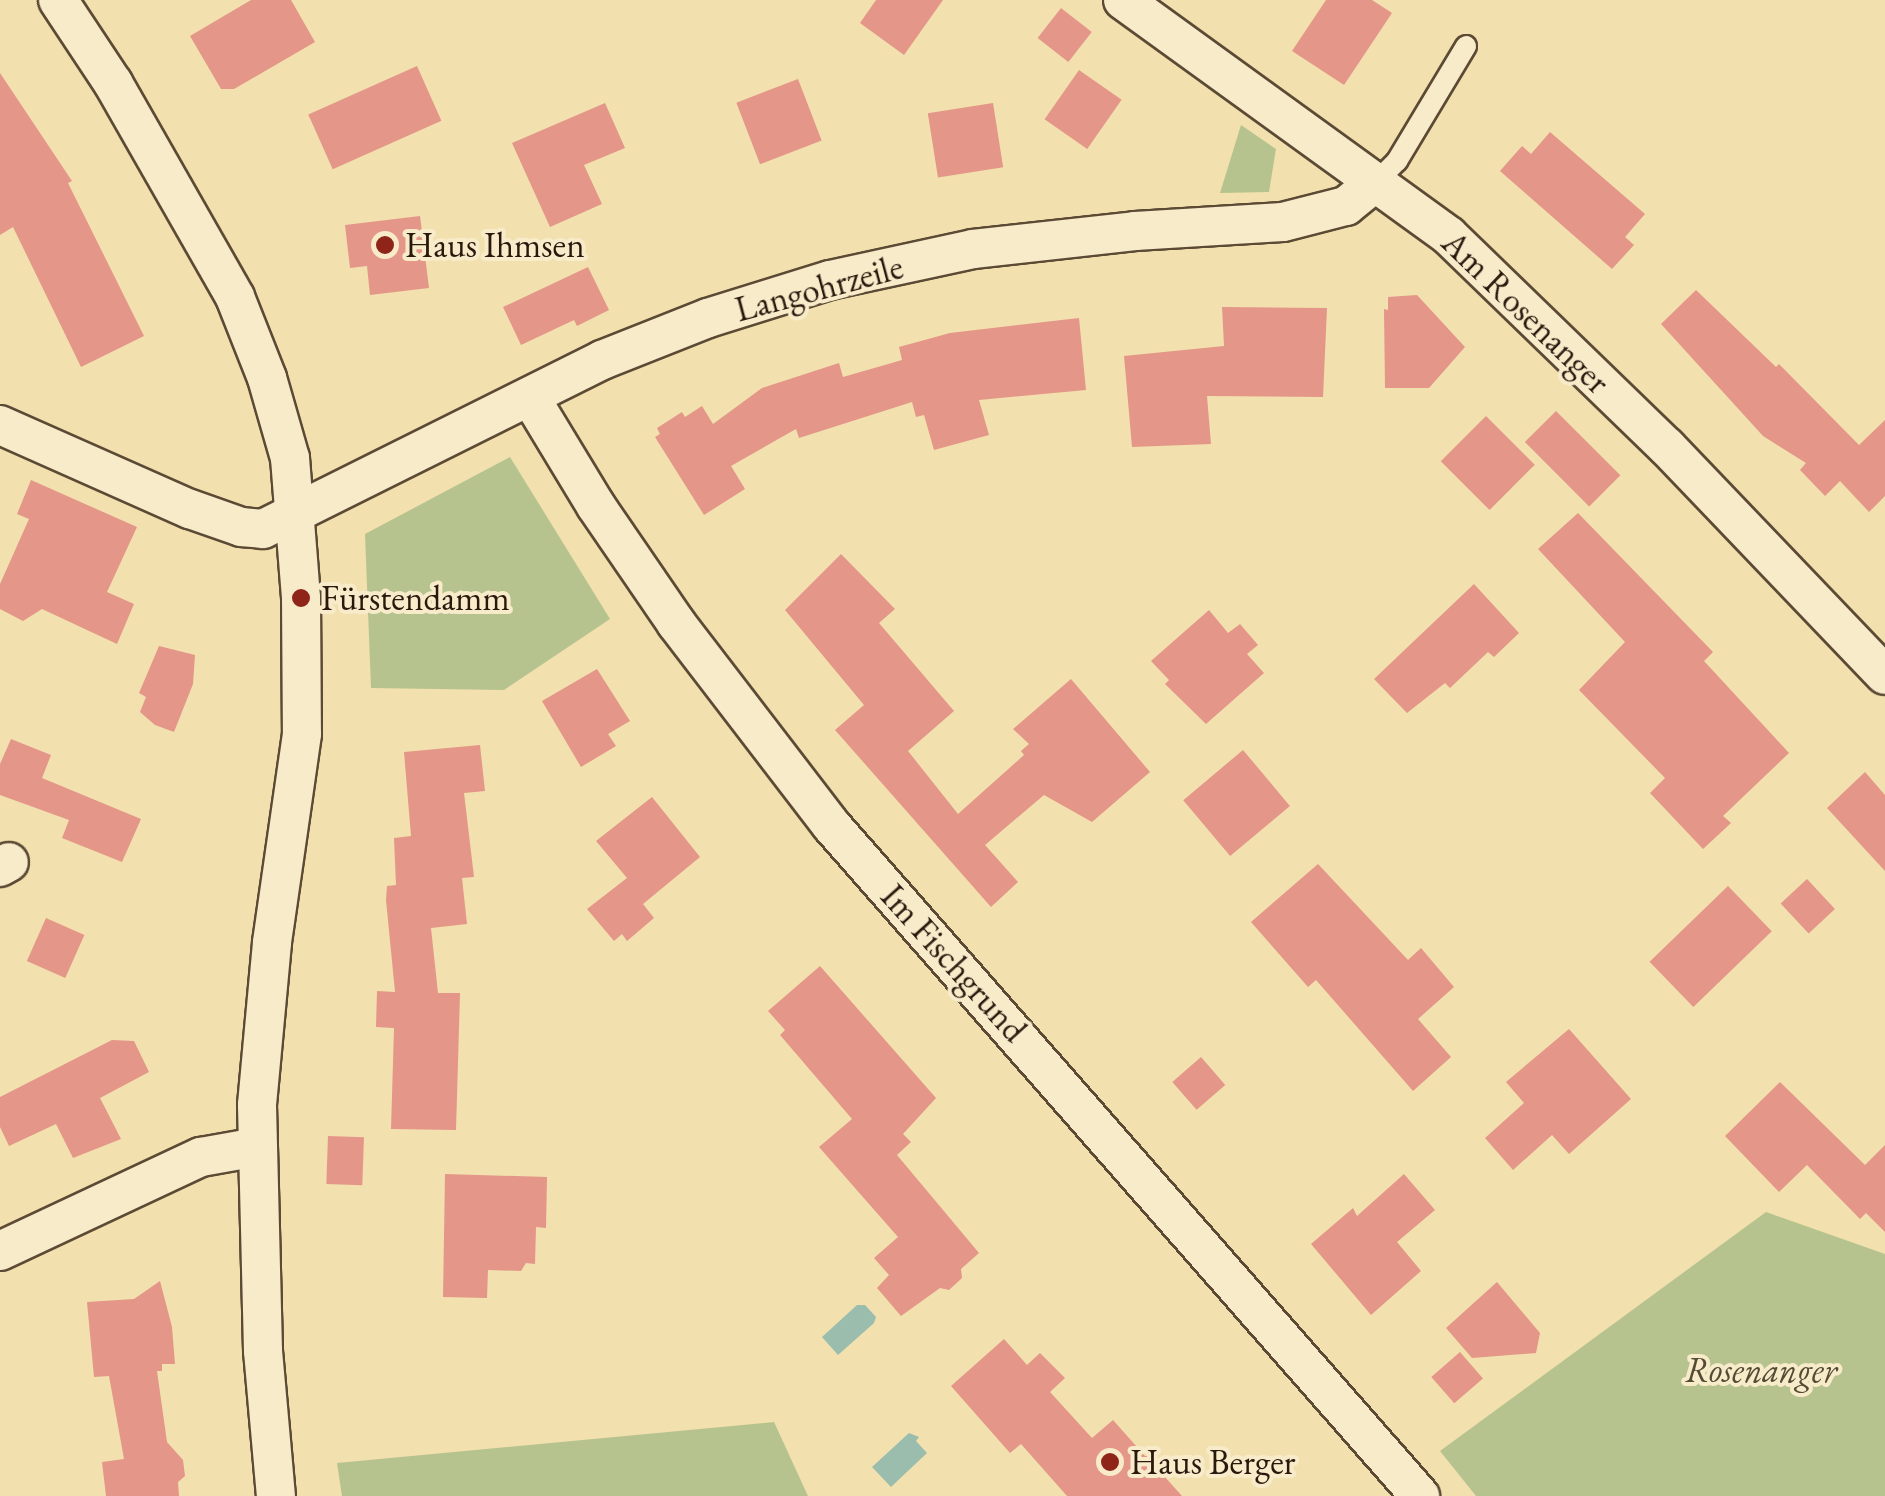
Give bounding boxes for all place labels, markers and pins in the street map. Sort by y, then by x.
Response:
place label: Haus Ihmsen [405,224,585,266]
marker: Haus Ihmsen [374,234,396,256]
place label: Fürstendamm [321,577,510,619]
marker: Fürstendamm [290,587,312,609]
place label: Haus Berger [1130,1441,1296,1483]
marker: Haus Berger [1099,1451,1121,1473]

